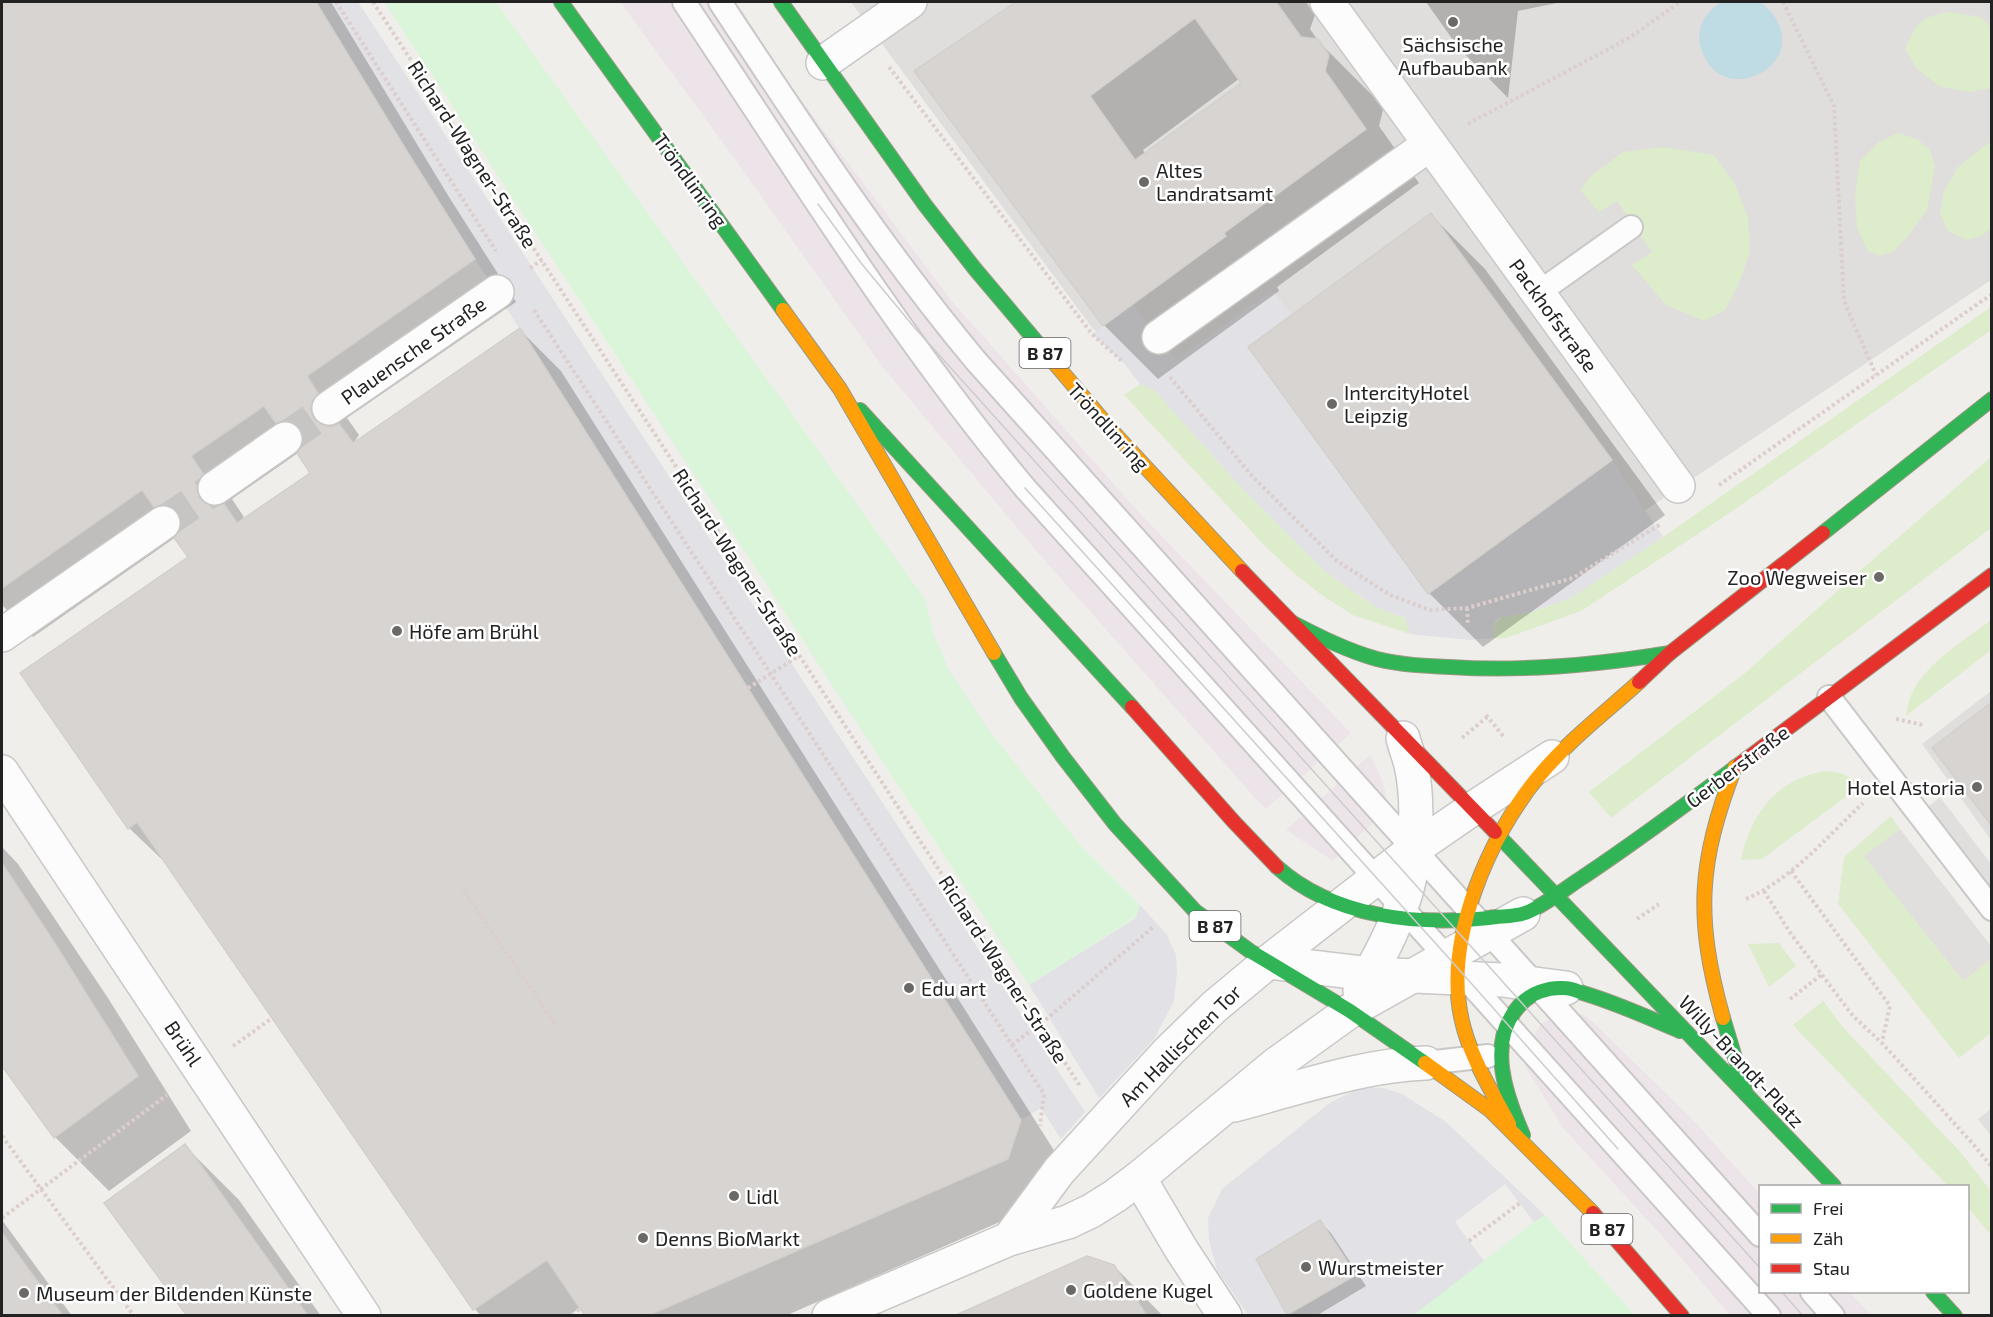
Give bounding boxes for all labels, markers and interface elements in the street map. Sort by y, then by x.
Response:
marker: Sächsische Aufbaubank [1446,15,1460,29]
place label: Sächsische Aufbaubank [1398,32,1508,79]
street label: Richard-Wagner-Straße [403,56,543,252]
street label: Tröndlinring [649,128,733,232]
place label: Altes Landratsamt [1156,158,1274,205]
marker: Altes Landratsamt [1137,175,1151,189]
street label: Packhofstraße [1505,254,1603,376]
street label: Plauensche Straße [336,291,490,409]
road number: B 87 [1020,338,1070,368]
street label: Tröndlinring [1063,377,1155,475]
place label: IntercityHotel Leipzig [1344,380,1469,427]
marker: IntercityHotel Leipzig [1325,397,1339,411]
street label: Richard-Wagner-Straße [668,464,808,660]
place label: Zoo Wegweiser [1727,565,1867,589]
marker: Zoo Wegweiser [1872,570,1886,584]
place label: Höfe am Brühl [409,619,539,643]
marker: Höfe am Brühl [390,624,404,638]
street label: Gerberstraße [1681,720,1793,812]
place label: Hotel Astoria [1847,775,1965,799]
marker: Hotel Astoria [1970,780,1984,794]
street label: Richard-Wagner-Straße [934,871,1074,1067]
road number: B 87 [1190,911,1240,941]
place label: Edu art [921,976,987,1000]
street label: Am Hallischen Tor [1114,979,1246,1111]
marker: Edu art [902,981,916,995]
street label: Willy-Brandt-Platz [1674,990,1810,1132]
street label: Brühl [160,1016,208,1070]
place label: Lidl [746,1184,779,1208]
legend [1759,1185,1969,1293]
marker: Lidl [727,1189,741,1203]
text: Frei [1813,1197,1844,1219]
road number: B 87 [1582,1214,1632,1244]
place label: Denns BioMarkt [655,1226,800,1250]
text: Zäh [1813,1227,1844,1249]
marker: Denns BioMarkt [636,1231,650,1245]
place label: Wurstmeister [1318,1255,1444,1279]
text: Stau [1813,1257,1850,1279]
marker: Wurstmeister [1299,1260,1313,1274]
place label: Goldene Kugel [1083,1278,1213,1302]
place label: Museum der Bildenden Künste [36,1281,312,1305]
marker: Goldene Kugel [1064,1283,1078,1297]
marker: Museum der Bildenden Künste [17,1286,31,1300]

